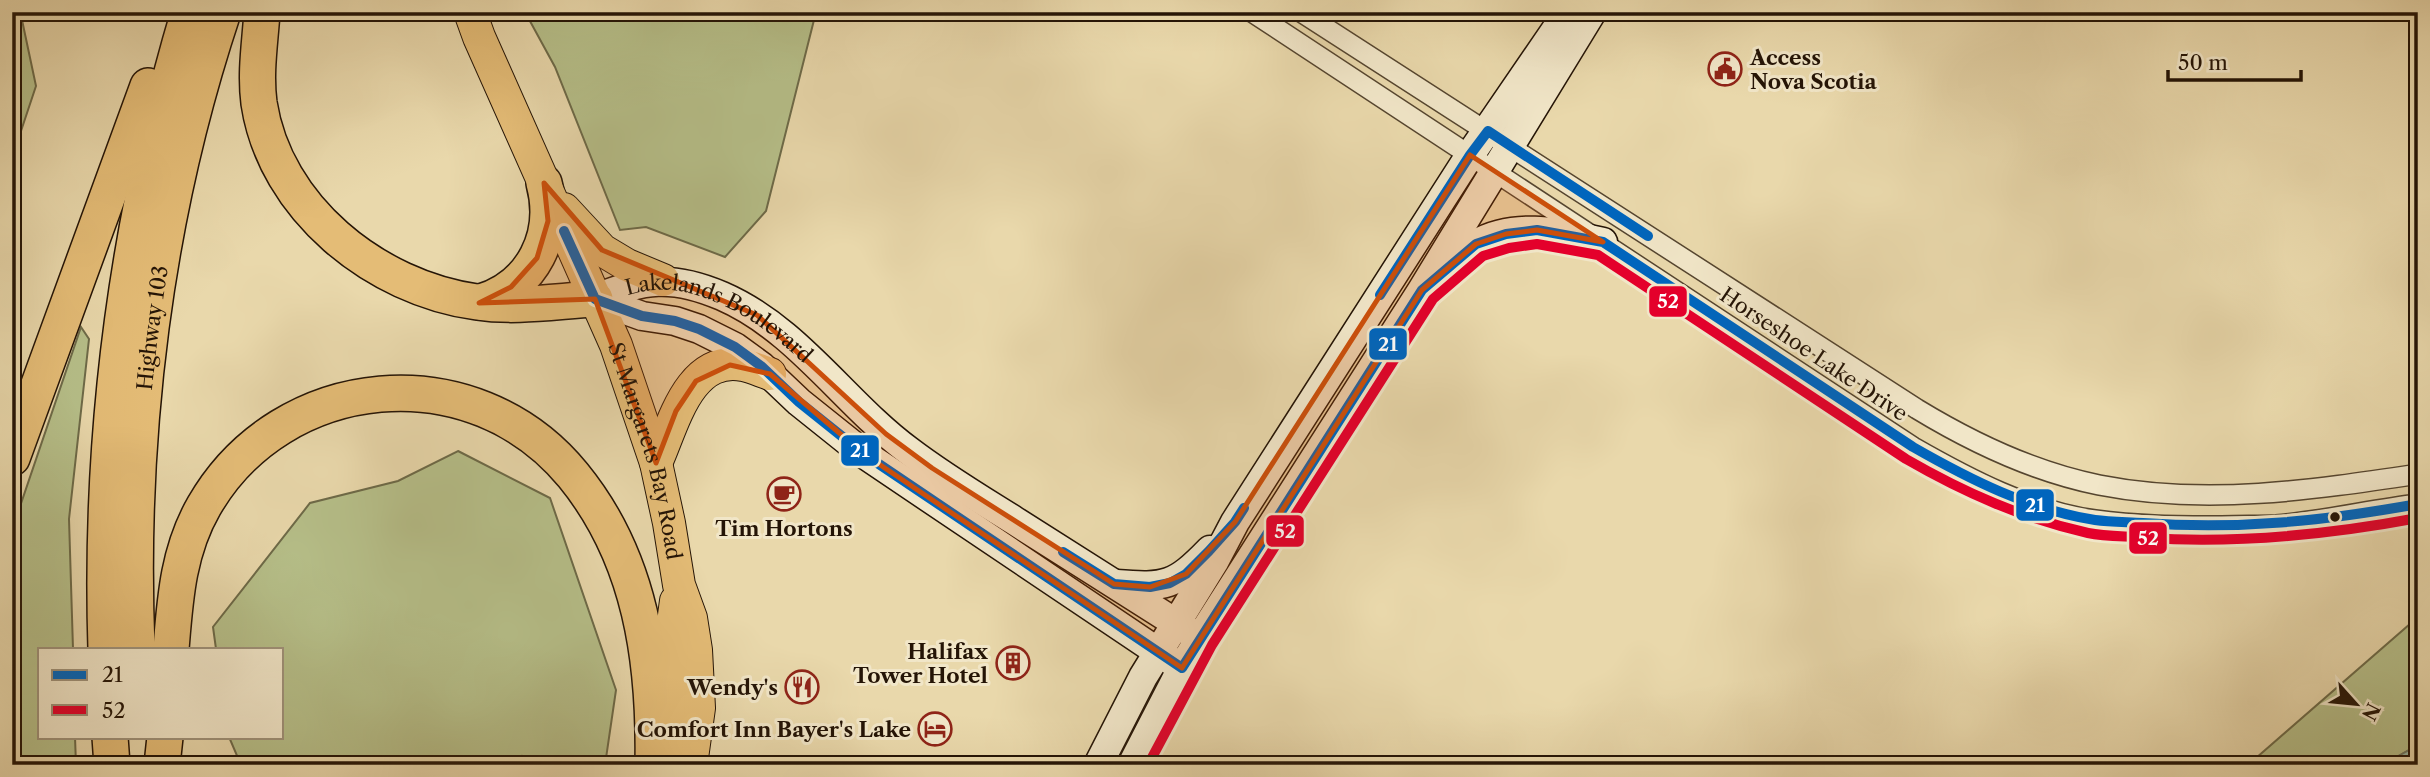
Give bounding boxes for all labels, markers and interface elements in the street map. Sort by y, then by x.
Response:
scale bar [2168,38,2300,82]
place label: Access Nova Scotia [1749,45,1878,94]
public building icon: Access Nova Scotia [1706,50,1744,88]
text: 50 m [2178,50,2228,75]
street label: Highway 103 [131,263,173,391]
street label: Lakelands Boulevard [622,269,818,367]
street label: Horseshoe Lake Drive [1716,282,1912,426]
line badge: 52 [1648,285,1688,318]
text: 52 [1657,290,1679,313]
line badge: 21 [1368,327,1408,361]
text: 21 [1378,333,1398,356]
street label: St Margarets Bay Road [603,339,687,562]
line badge: 21 [840,434,880,467]
text: 21 [850,439,870,462]
cafe icon: Tim Hortons [765,475,803,513]
line badge: 21 [2015,488,2055,522]
text: 21 [2025,494,2045,517]
unlabelled marker [2328,510,2342,524]
line badge: 52 [1265,514,1305,548]
place label: Tim Hortons [715,516,853,541]
text: 52 [1274,520,1296,543]
line badge: 52 [2128,521,2168,555]
text: 52 [2137,527,2159,550]
place label: Halifax Tower Hotel [853,639,988,688]
building icon: Halifax Tower Hotel [994,644,1032,682]
legend [38,648,284,738]
text: 21 [102,662,123,687]
restaurant icon: Wendy's [783,668,821,706]
north arrow [2322,668,2392,738]
place label: Wendy's [686,675,778,700]
text: 52 [102,698,125,723]
text: N [2357,699,2385,724]
hotel icon: Comfort Inn Bayer's Lake [916,710,954,748]
place label: Comfort Inn Bayer's Lake [637,717,911,742]

